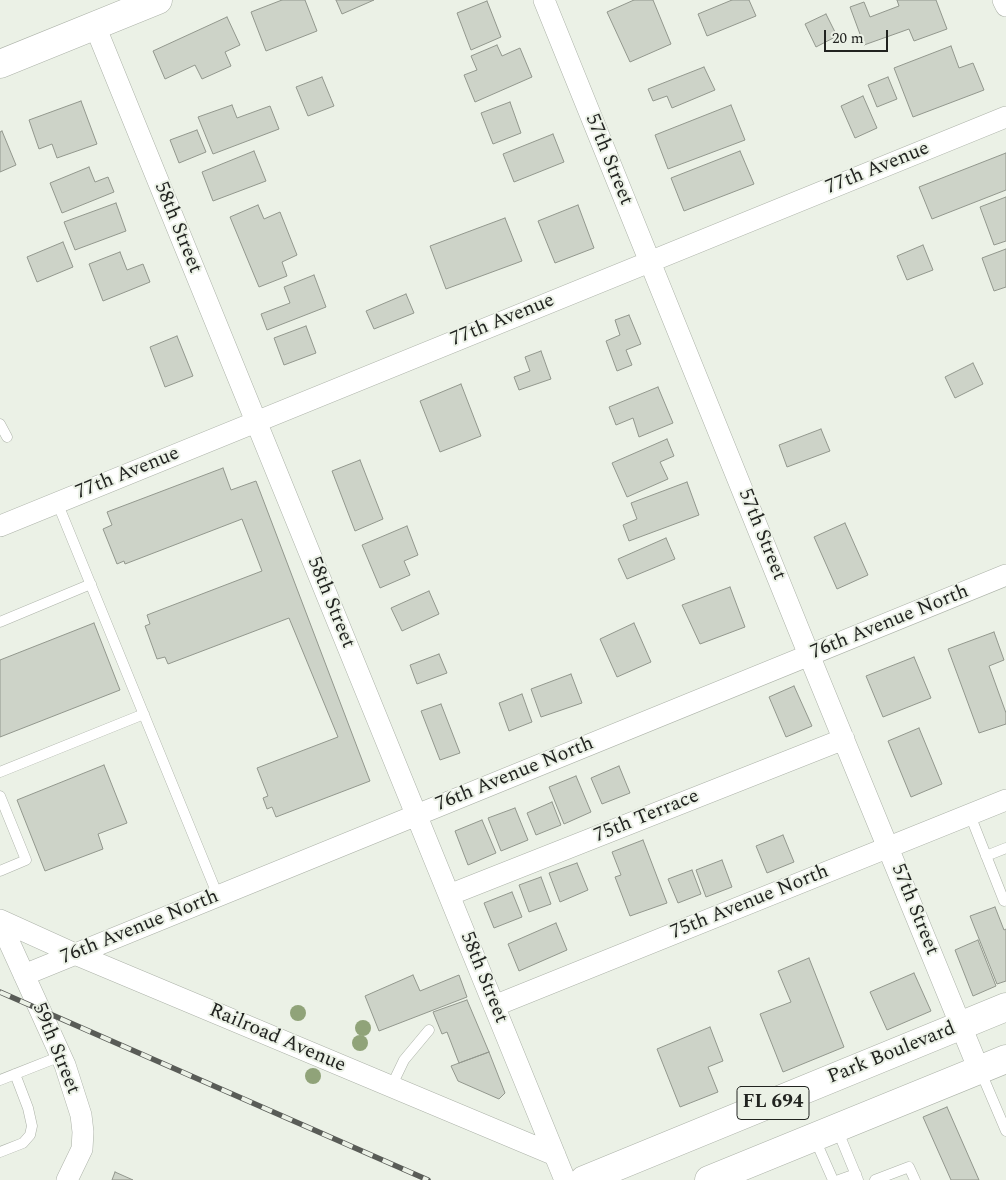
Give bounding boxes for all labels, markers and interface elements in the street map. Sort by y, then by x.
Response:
scale bar [826,20,890,52]
text: 20 m [832,27,864,50]
street label: 57th Street [579,111,637,209]
street label: 77th Avenue [823,137,933,201]
street label: 58th Street [148,179,206,277]
street label: 77th Avenue [448,289,558,353]
street label: 77th Avenue [73,442,183,506]
street label: 57th Street [732,486,790,584]
street label: 58th Street [301,554,359,652]
street label: 76th Avenue North [808,580,972,666]
street label: 76th Avenue North [433,732,597,818]
street label: 75th Terrace [591,785,703,849]
street label: 75th Avenue North [668,860,832,946]
street label: 57th Street [885,861,943,959]
street label: 76th Avenue North [58,885,222,971]
street label: 58th Street [454,929,512,1027]
street label: Railroad Avenue [205,999,349,1079]
street label: 59th Street [26,1000,84,1098]
street label: Park Boulevard [825,1017,959,1091]
road number: FL 694 [737,1086,809,1120]

